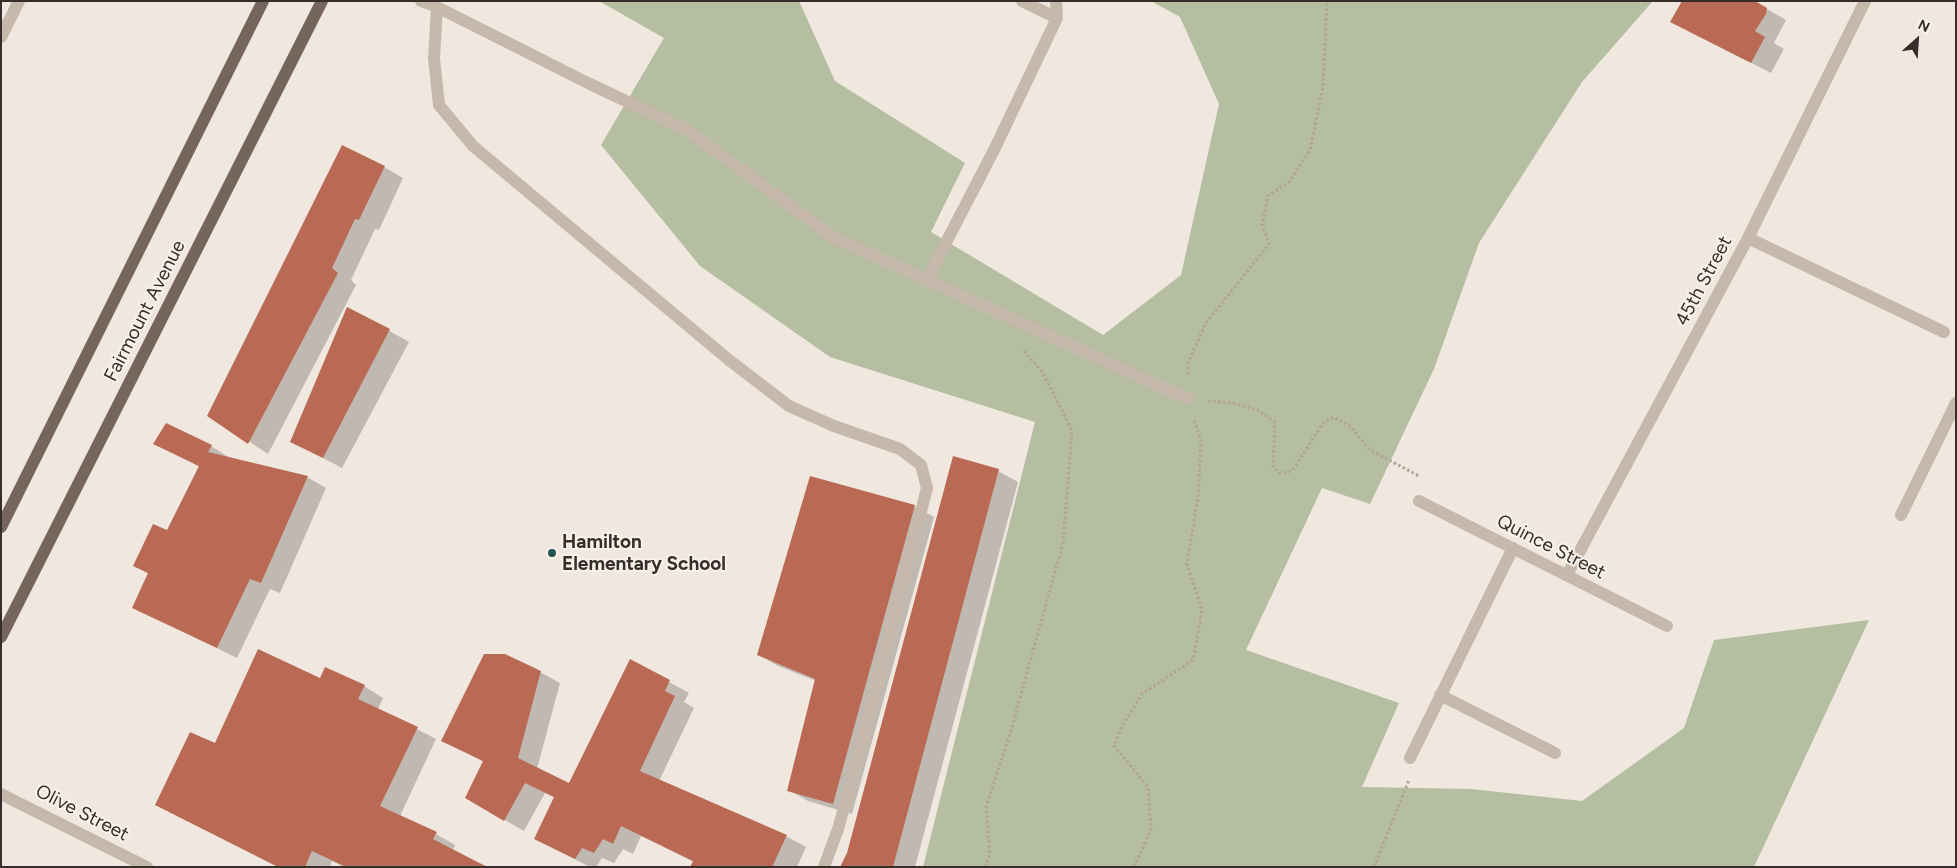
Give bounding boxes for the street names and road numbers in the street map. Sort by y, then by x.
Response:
street label: 45th Street [1671,232,1737,330]
street label: Fairmount Avenue [100,237,190,385]
street label: Quince Street [1493,510,1609,584]
street label: Olive Street [32,780,132,846]

